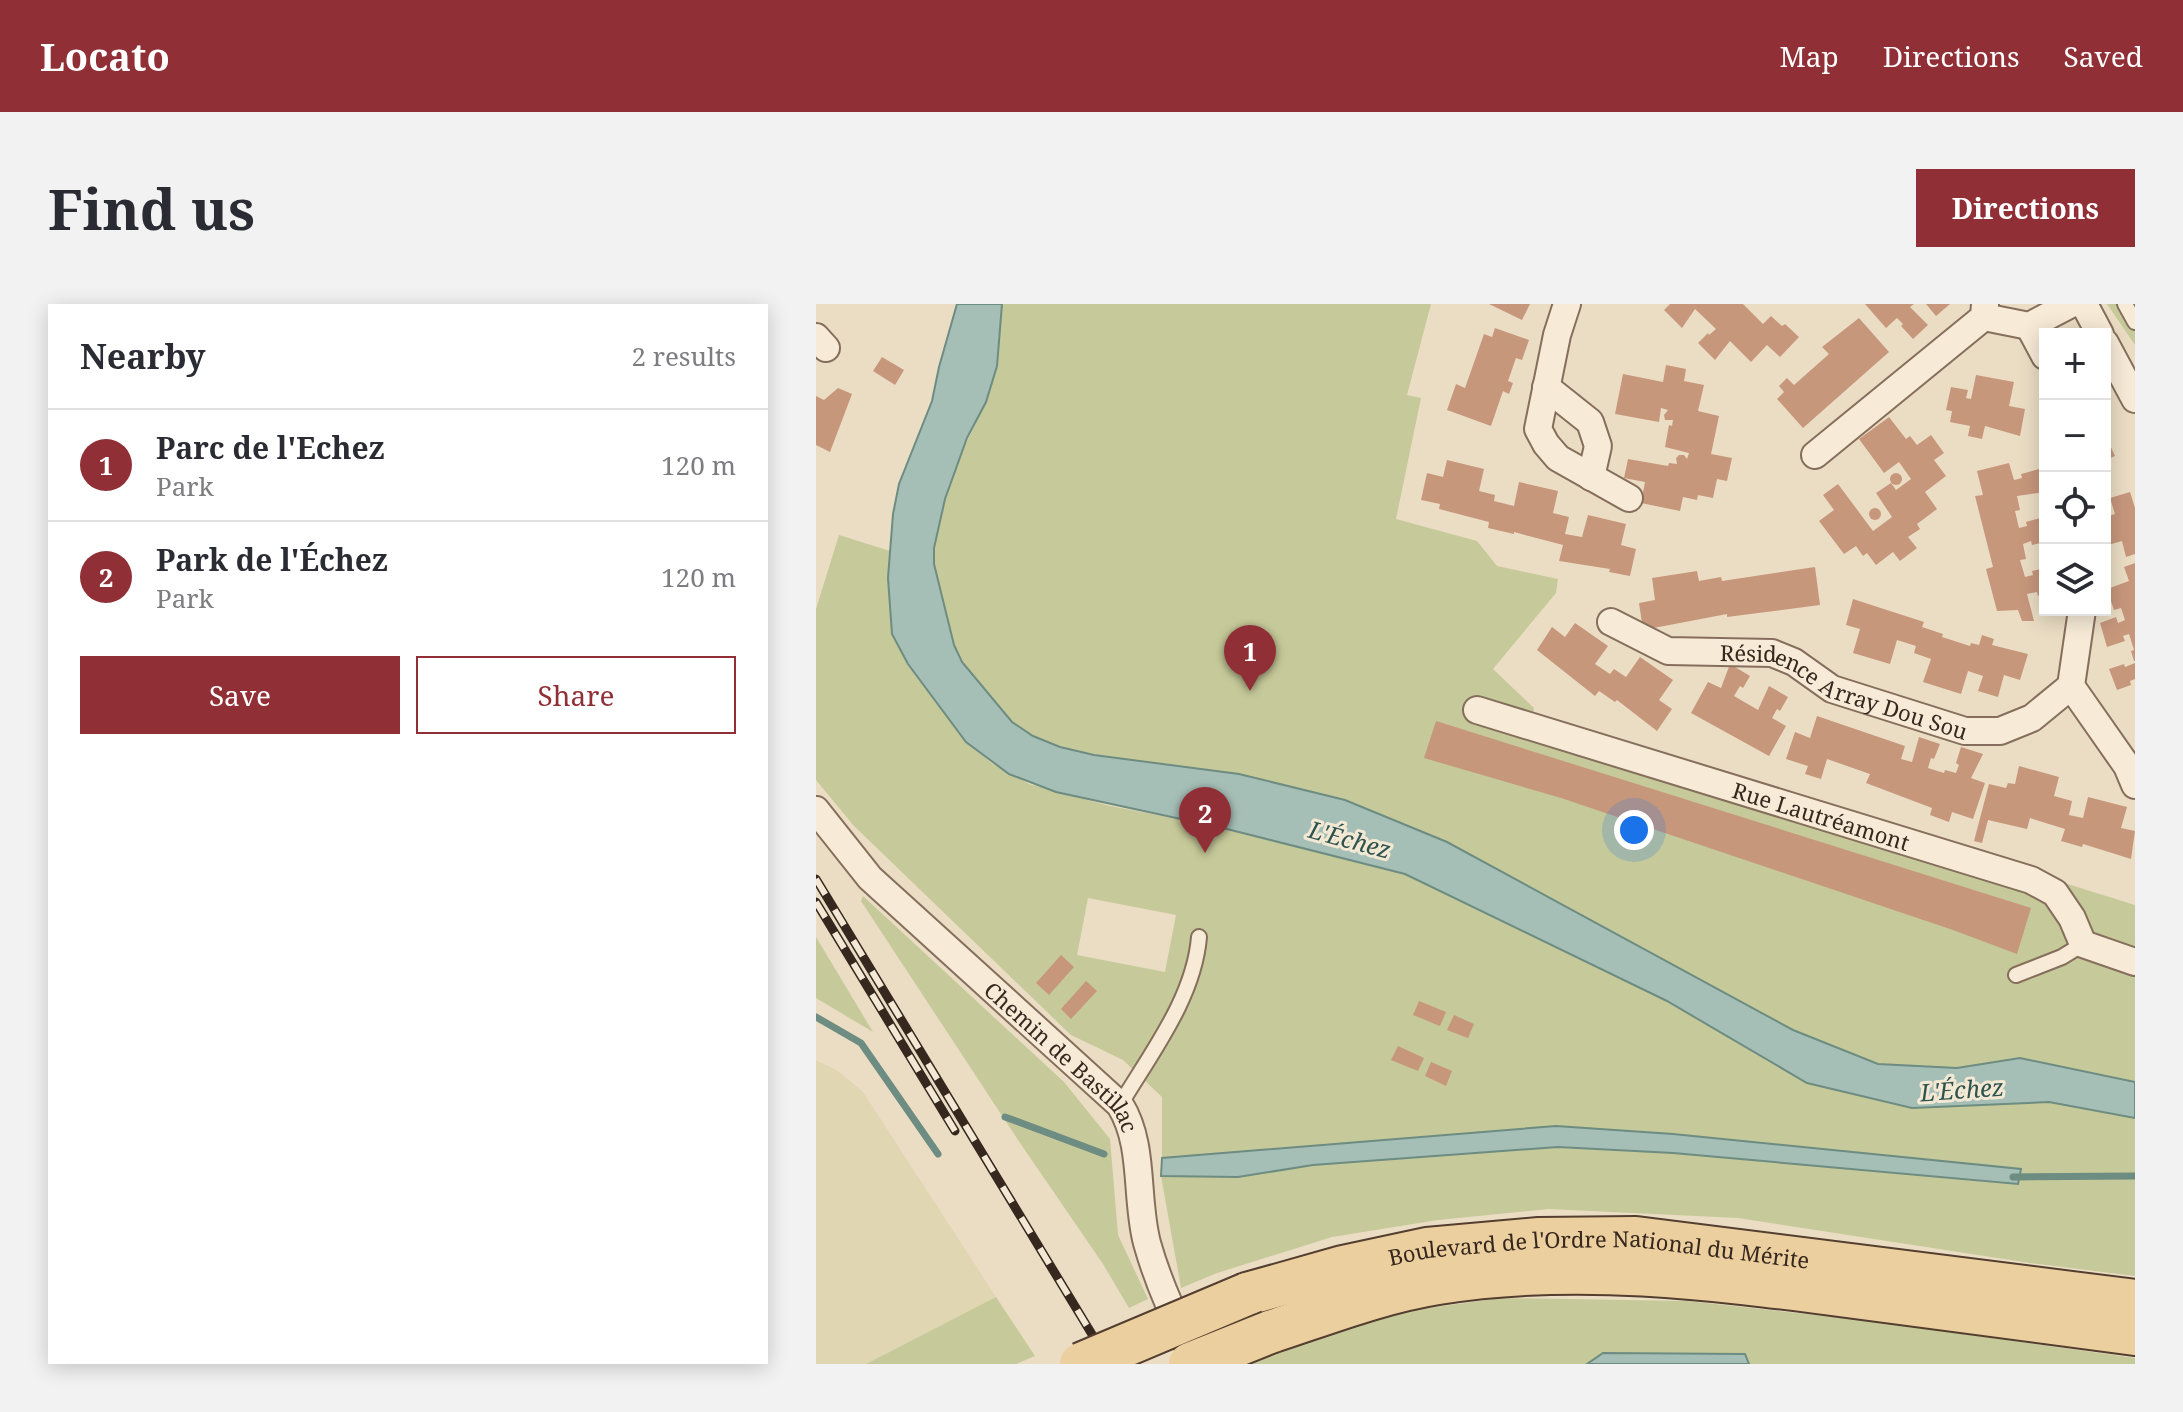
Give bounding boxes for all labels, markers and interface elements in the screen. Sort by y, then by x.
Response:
text: Locato [40,30,170,82]
text: Map [1779,37,1839,75]
text: Directions [1883,37,2020,75]
text: Saved [2064,37,2143,75]
button: Directions [1916,169,2135,247]
text: Find us [48,170,255,246]
map controls [2039,328,2111,616]
button: + [2039,328,2111,400]
text: Nearby [80,333,206,379]
text: 2 results [631,338,736,374]
button: − [2039,400,2111,472]
text: Parc de l'Echez [156,427,385,468]
text: 1 [99,447,113,483]
text: 120 m [661,447,736,483]
text: Park [156,468,214,504]
button: locate [2039,472,2111,544]
text: Park de l'Échez [156,539,388,580]
button: layers [2039,544,2111,616]
text: 2 [99,559,113,595]
text: 120 m [661,559,736,595]
text: Park [156,580,214,616]
pin: 1 [1224,625,1276,691]
street label: Résidence Array Dou Sou [1720,637,1972,746]
button: Save [80,656,400,734]
button: Share [416,656,736,734]
street label: Rue Lautréamont [1729,774,1914,857]
pin: 2 [1179,787,1231,853]
your location [1614,810,1654,850]
water label: L'Échez [1304,812,1395,866]
street label: Chemin de Bastillac [978,974,1146,1136]
water label: L'Échez [1918,1070,2005,1108]
street label: Boulevard de l'Ordre National du Mérite [1385,1223,1811,1275]

